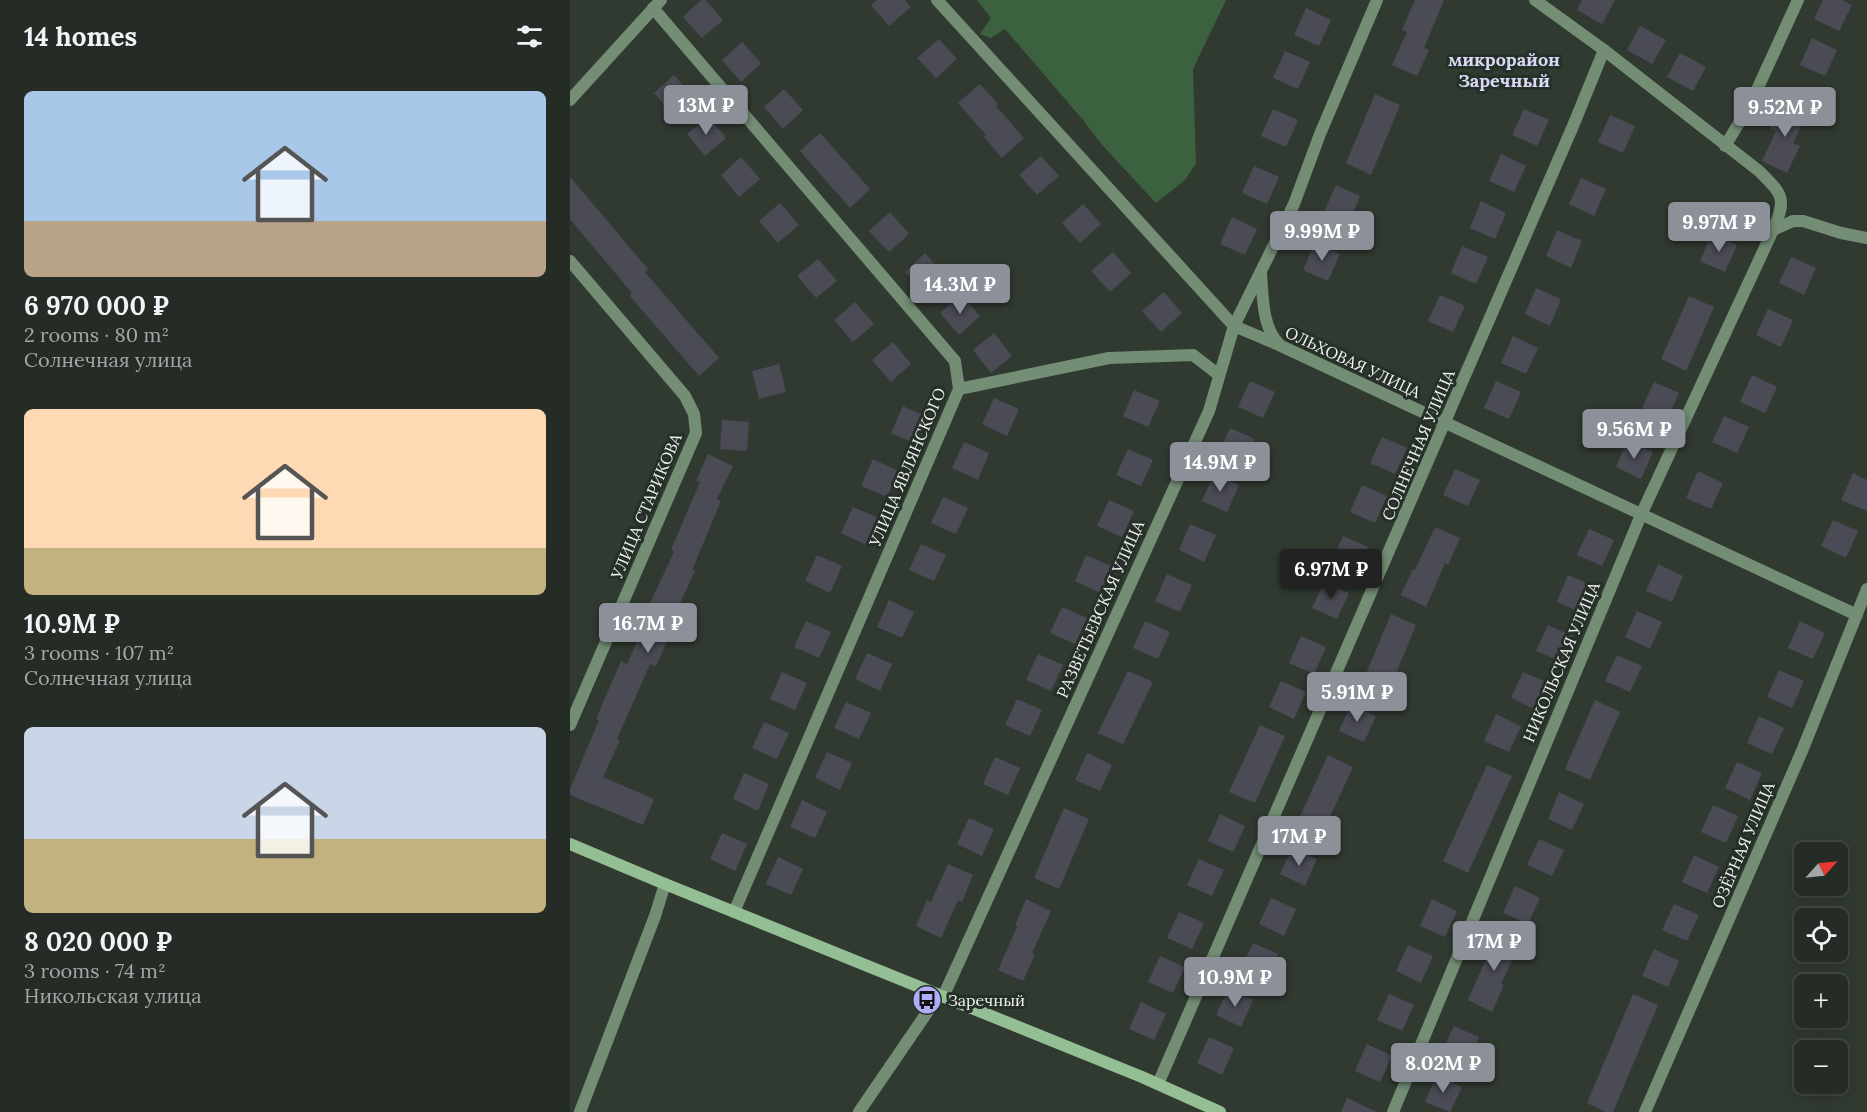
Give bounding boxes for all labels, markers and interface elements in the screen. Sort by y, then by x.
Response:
text: 14 homes [24,20,137,53]
icon: filters [513,20,546,53]
district label: микрорайон Заречный [1448,48,1560,92]
pin: 13M ₽ [664,85,748,136]
pin: 9.52M ₽ [1730,87,1840,138]
text: 13M ₽ [678,92,734,117]
text: 9.52M ₽ [1748,94,1822,119]
icon: home [231,130,339,238]
pin: 9.97M ₽ [1664,202,1774,253]
text: 9.97M ₽ [1682,209,1756,234]
pin: 9.99M ₽ [1267,211,1377,262]
text: 9.99M ₽ [1284,218,1360,243]
pin: 14.3M ₽ [905,264,1015,315]
text: 14.3M ₽ [924,271,996,296]
text: 6 970 000 ₽ [24,289,169,322]
text: 2 rooms · 80 m² [24,322,169,347]
street label: ОЛЬХОВАЯ УЛИЦА [1282,322,1425,403]
text: Солнечная улица [24,347,192,372]
street label: СОЛНЕЧНАЯ УЛИЦА [1377,366,1459,523]
street label: УЛИЦА ЯВЛЯНСКОГО [864,385,950,550]
pin: 9.56M ₽ [1579,409,1689,460]
text: 9.56M ₽ [1596,416,1672,441]
street label: УЛИЦА СТАРИКОВА [606,429,686,583]
pin: 14.9M ₽ [1165,442,1275,493]
icon: home [231,448,339,556]
text: 14.9M ₽ [1184,449,1256,474]
street label: РАЗВЕТЬЕВСКАЯ УЛИЦА [1052,516,1149,701]
pin: 6.97M ₽ [1276,549,1386,600]
text: 6.97M ₽ [1294,556,1368,581]
street label: НИКОЛЬСКАЯ УЛИЦА [1518,578,1604,745]
pin: 16.7M ₽ [593,603,703,654]
text: 10.9M ₽ [24,607,120,640]
text: 16.7M ₽ [613,610,683,635]
text: 3 rooms · 107 m² [24,640,174,665]
text: Солнечная улица [24,665,192,690]
pin: 5.91M ₽ [1302,672,1412,723]
text: 5.91M ₽ [1321,679,1393,704]
icon: home [231,766,339,874]
street label: ОЗЁРНАЯ УЛИЦА [1707,778,1779,911]
pin: 17M ₽ [1257,816,1341,867]
text: 17M ₽ [1272,823,1326,848]
north arrow [1794,842,1848,896]
map controls [1794,842,1848,1094]
button: locate [1794,908,1848,962]
pin: 17M ₽ [1452,921,1536,972]
text: 8 020 000 ₽ [24,925,172,958]
text: 17M ₽ [1467,928,1521,953]
pin: 10.9M ₽ [1180,957,1290,1008]
text: 3 rooms · 74 m² [24,958,166,983]
text: 10.9M ₽ [1198,964,1272,989]
button: + [1794,974,1848,1028]
text: Никольская улица [24,983,202,1008]
bus stop icon: Заречный [911,984,943,1016]
place label: Заречный [948,990,1025,1010]
button: − [1794,1040,1848,1094]
pin: 8.02M ₽ [1388,1043,1498,1094]
text: 8.02M ₽ [1405,1050,1481,1075]

